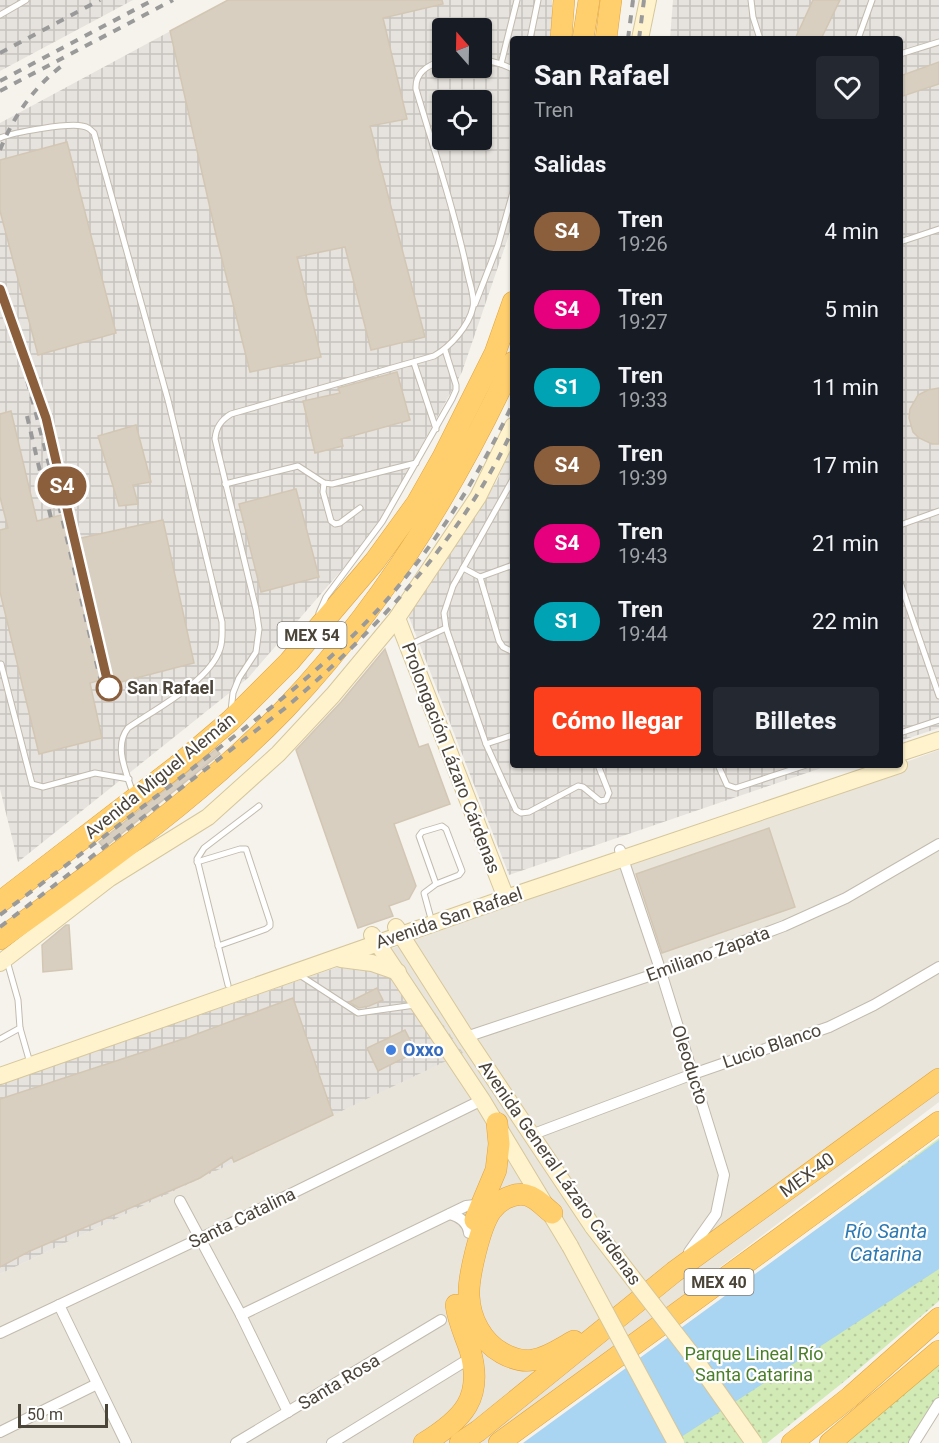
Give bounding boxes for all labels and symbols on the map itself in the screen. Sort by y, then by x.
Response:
north arrow [432,18,492,78]
line badge: S4 [35,466,89,506]
road number: MEX 54 [278,622,346,648]
street label: Prolongación Lázaro Cárdenas [398,639,505,876]
marker: San Rafael [96,675,122,701]
place label: San Rafael [127,677,214,698]
street label: Avenida Miguel Alemán [80,708,239,843]
street label: Avenida San Rafael [373,883,525,953]
street label: Emiliano Zapata [643,921,772,986]
street label: Lucio Blanco [720,1019,824,1072]
street label: Oleoducto [668,1023,713,1107]
place label: Oxxo [403,1039,444,1060]
marker: Oxxo [384,1043,398,1057]
street label: Avenida General Lázaro Cárdenas [475,1057,646,1289]
street label: MEX-40 [775,1148,838,1201]
street label: Santa Catalina [185,1183,299,1252]
water label: Río Santa Catarina [845,1219,927,1266]
road number: MEX 40 [684,1269,754,1295]
park label: Parque Lineal Río Santa Catarina [684,1343,824,1385]
street label: Santa Rosa [294,1349,383,1414]
scale bar [18,1401,108,1428]

